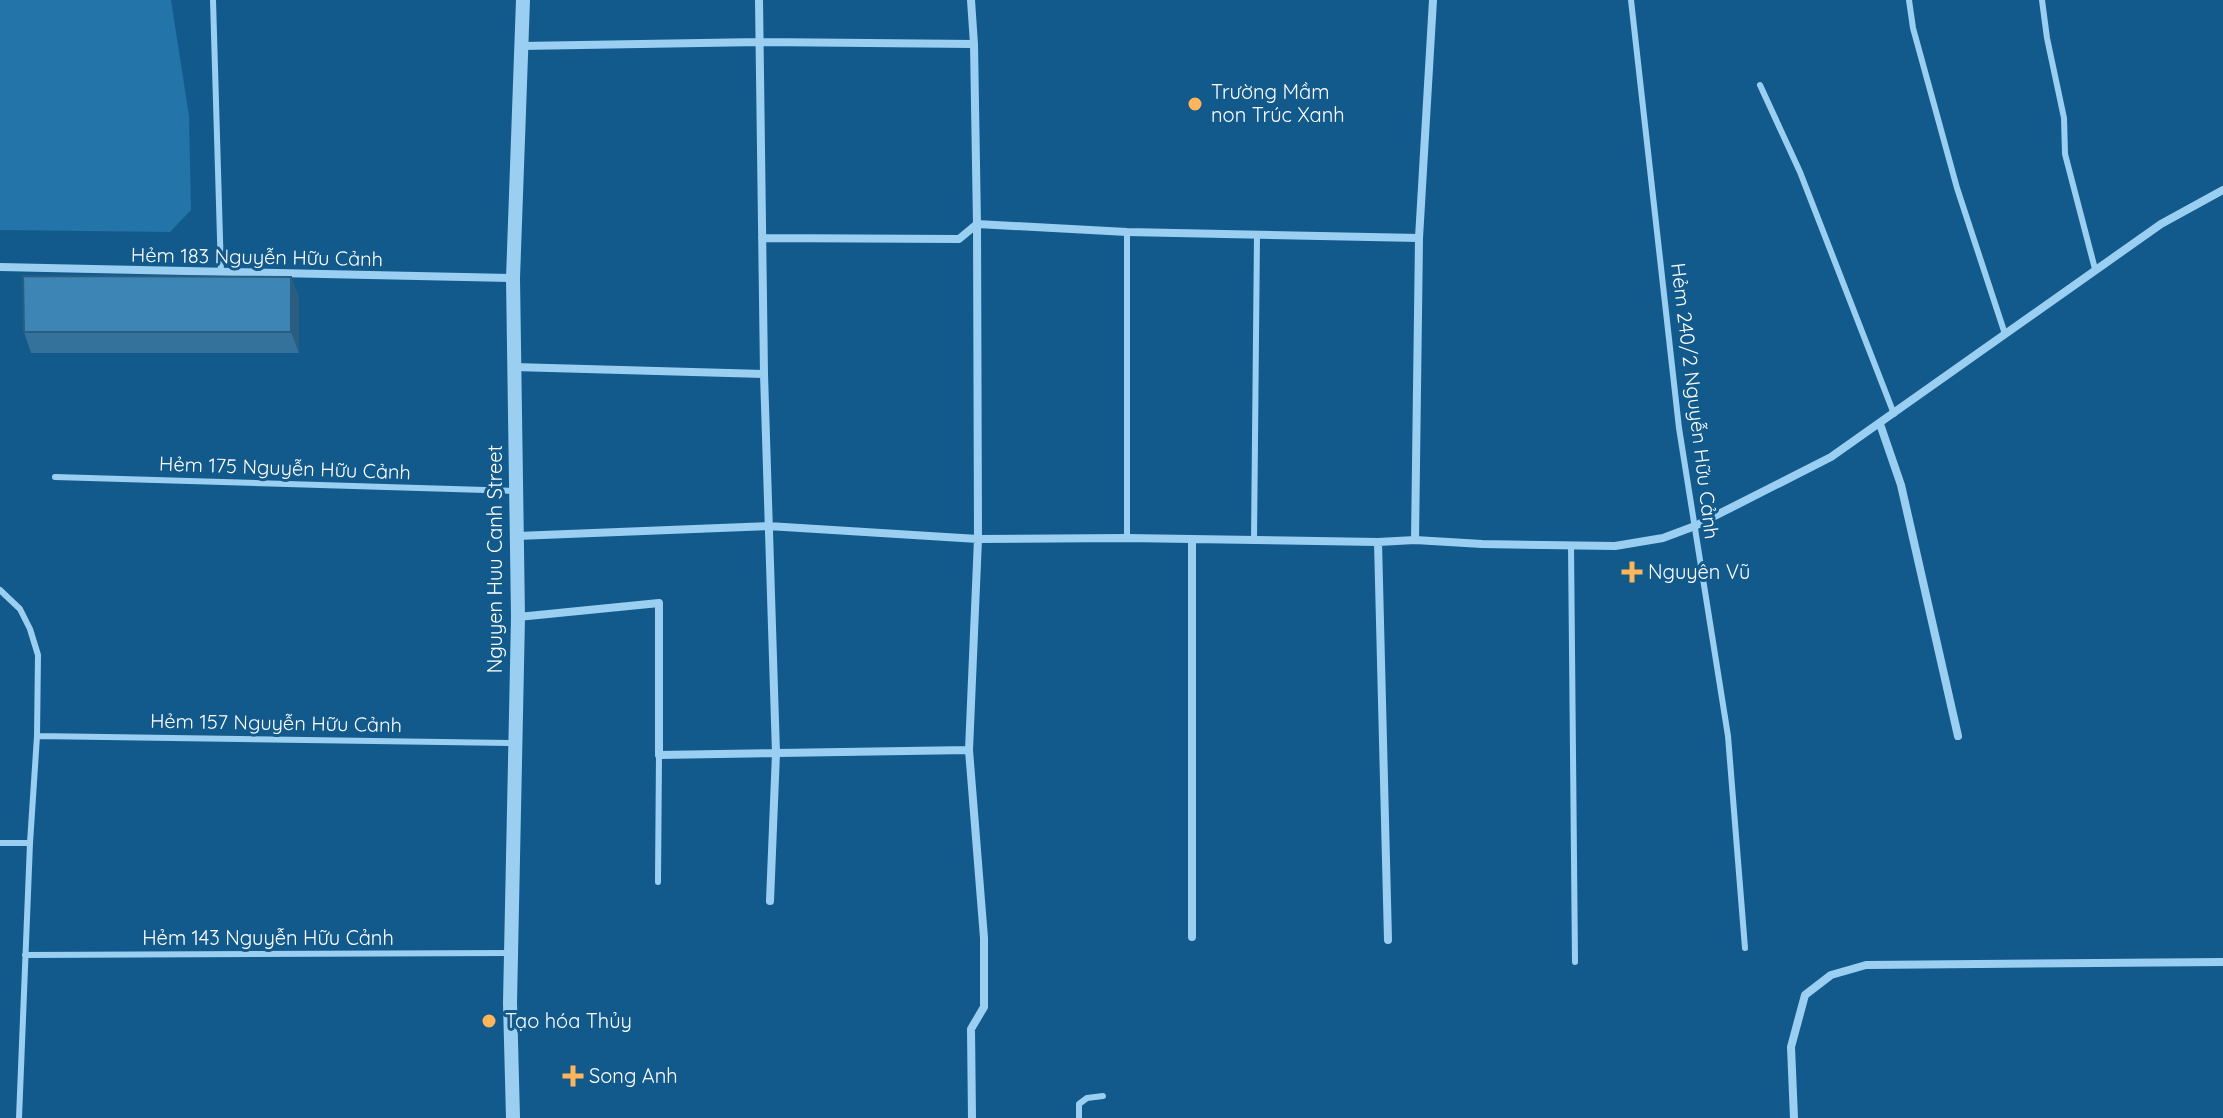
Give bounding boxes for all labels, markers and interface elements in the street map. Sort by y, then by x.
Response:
place label: Trường Mầm non Trúc Xanh [1211,79,1345,127]
marker: Trường Mầm non Trúc Xanh [1186,95,1204,113]
street label: Hẻm 183 Nguyễn Hữu Cảnh [131,242,383,271]
street label: Hẻm 240/2 Nguyễn Hữu Cảnh [1666,261,1725,541]
street label: Nguyen Huu Canh Street [482,444,507,673]
street label: Hẻm 175 Nguyễn Hữu Cảnh [159,451,411,484]
place label: Nguyên Vũ [1648,559,1750,584]
marker: Nguyên Vũ [1623,563,1641,581]
street label: Hẻm 157 Nguyễn Hữu Cảnh [150,708,402,737]
street label: Hẻm 143 Nguyễn Hữu Cảnh [142,925,394,950]
place label: Tạo hóa Thủy [505,1008,632,1033]
marker: Tạo hóa Thủy [480,1012,498,1030]
place label: Song Anh [589,1063,678,1088]
marker: Song Anh [564,1067,582,1085]

